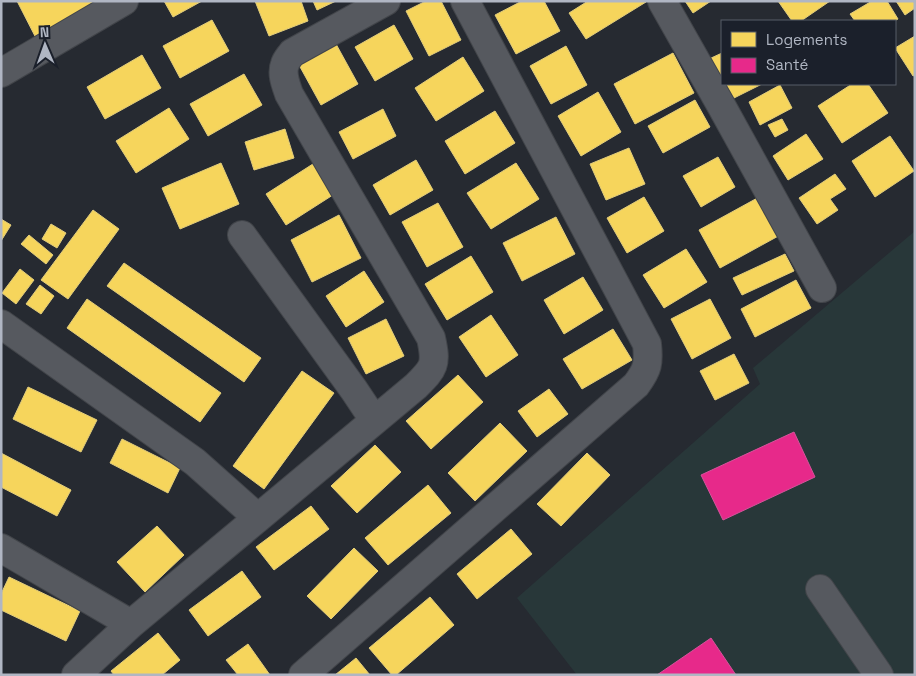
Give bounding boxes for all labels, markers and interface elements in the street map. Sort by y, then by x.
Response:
north arrow [20,20,70,70]
legend [721,20,896,85]
text: N [40,23,50,41]
text: Logements [766,30,848,49]
text: Santé [766,55,808,74]

